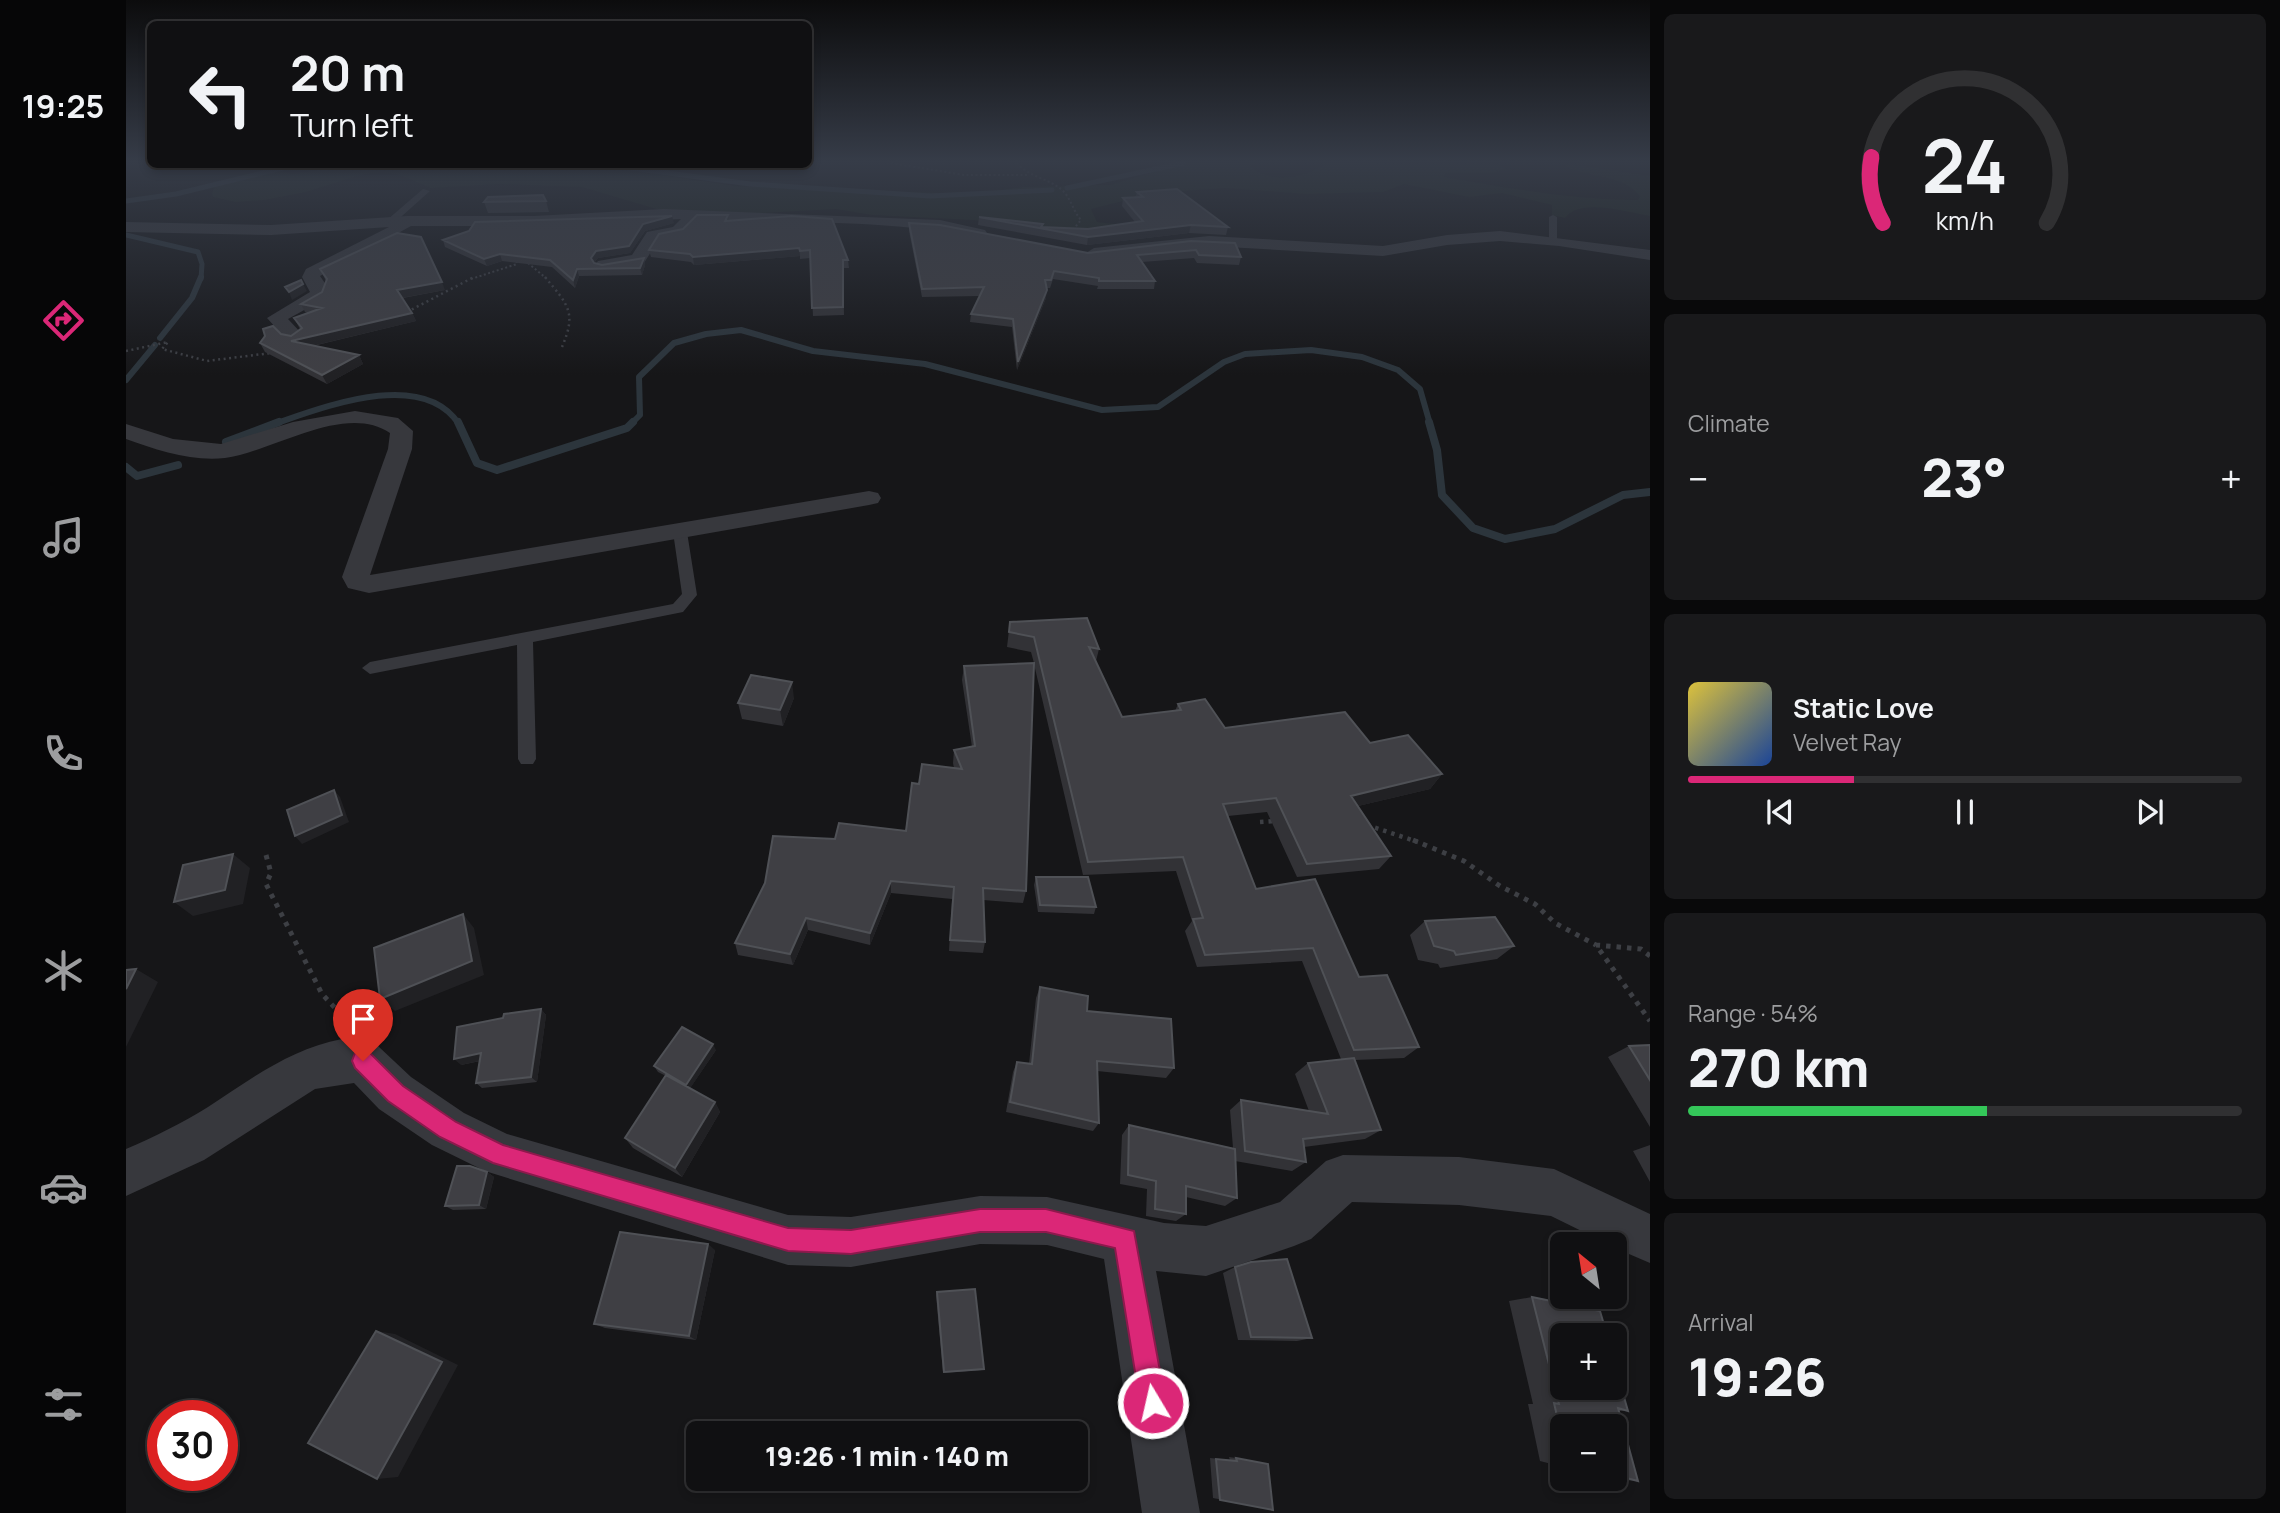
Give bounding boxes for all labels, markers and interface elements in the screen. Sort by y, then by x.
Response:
text: 20 m [290,39,405,106]
icon: left [175,49,266,140]
text: 19:25 [22,84,104,128]
text: Turn left [290,103,414,147]
text: 24 [1922,115,2008,215]
text: km/h [1936,203,1994,238]
icon: directions [39,296,88,345]
text: Climate [1688,407,1770,439]
text: 23° [1922,442,2007,513]
text: − [1688,452,1709,504]
text: + [2220,452,2242,504]
icon: music [39,513,88,562]
text: Static Love [1793,690,1934,726]
text: Velvet Ray [1793,726,1902,758]
icon: phone [39,729,88,778]
icon: previous [1761,793,1799,831]
icon: pause [1946,793,1984,831]
icon: next [2131,793,2169,831]
icon: climate [39,946,88,995]
pin [333,989,393,1061]
text: Range · 54% [1688,997,1818,1029]
icon: arrive [344,1000,382,1038]
text: 270 km [1688,1032,1869,1103]
icon: car [39,1163,88,1212]
north arrow [1550,1232,1628,1309]
map controls [1550,1232,1627,1491]
text: Arrival [1688,1306,1754,1338]
button: + [1550,1323,1627,1400]
text: 19:26 [1688,1341,1826,1412]
position arrow [1116,1366,1190,1440]
icon: filters [39,1380,88,1429]
speed limit sign: 30 [147,1400,238,1491]
button: − [1550,1414,1627,1491]
text: 19:26 · 1 min · 140 m [765,1438,1009,1474]

